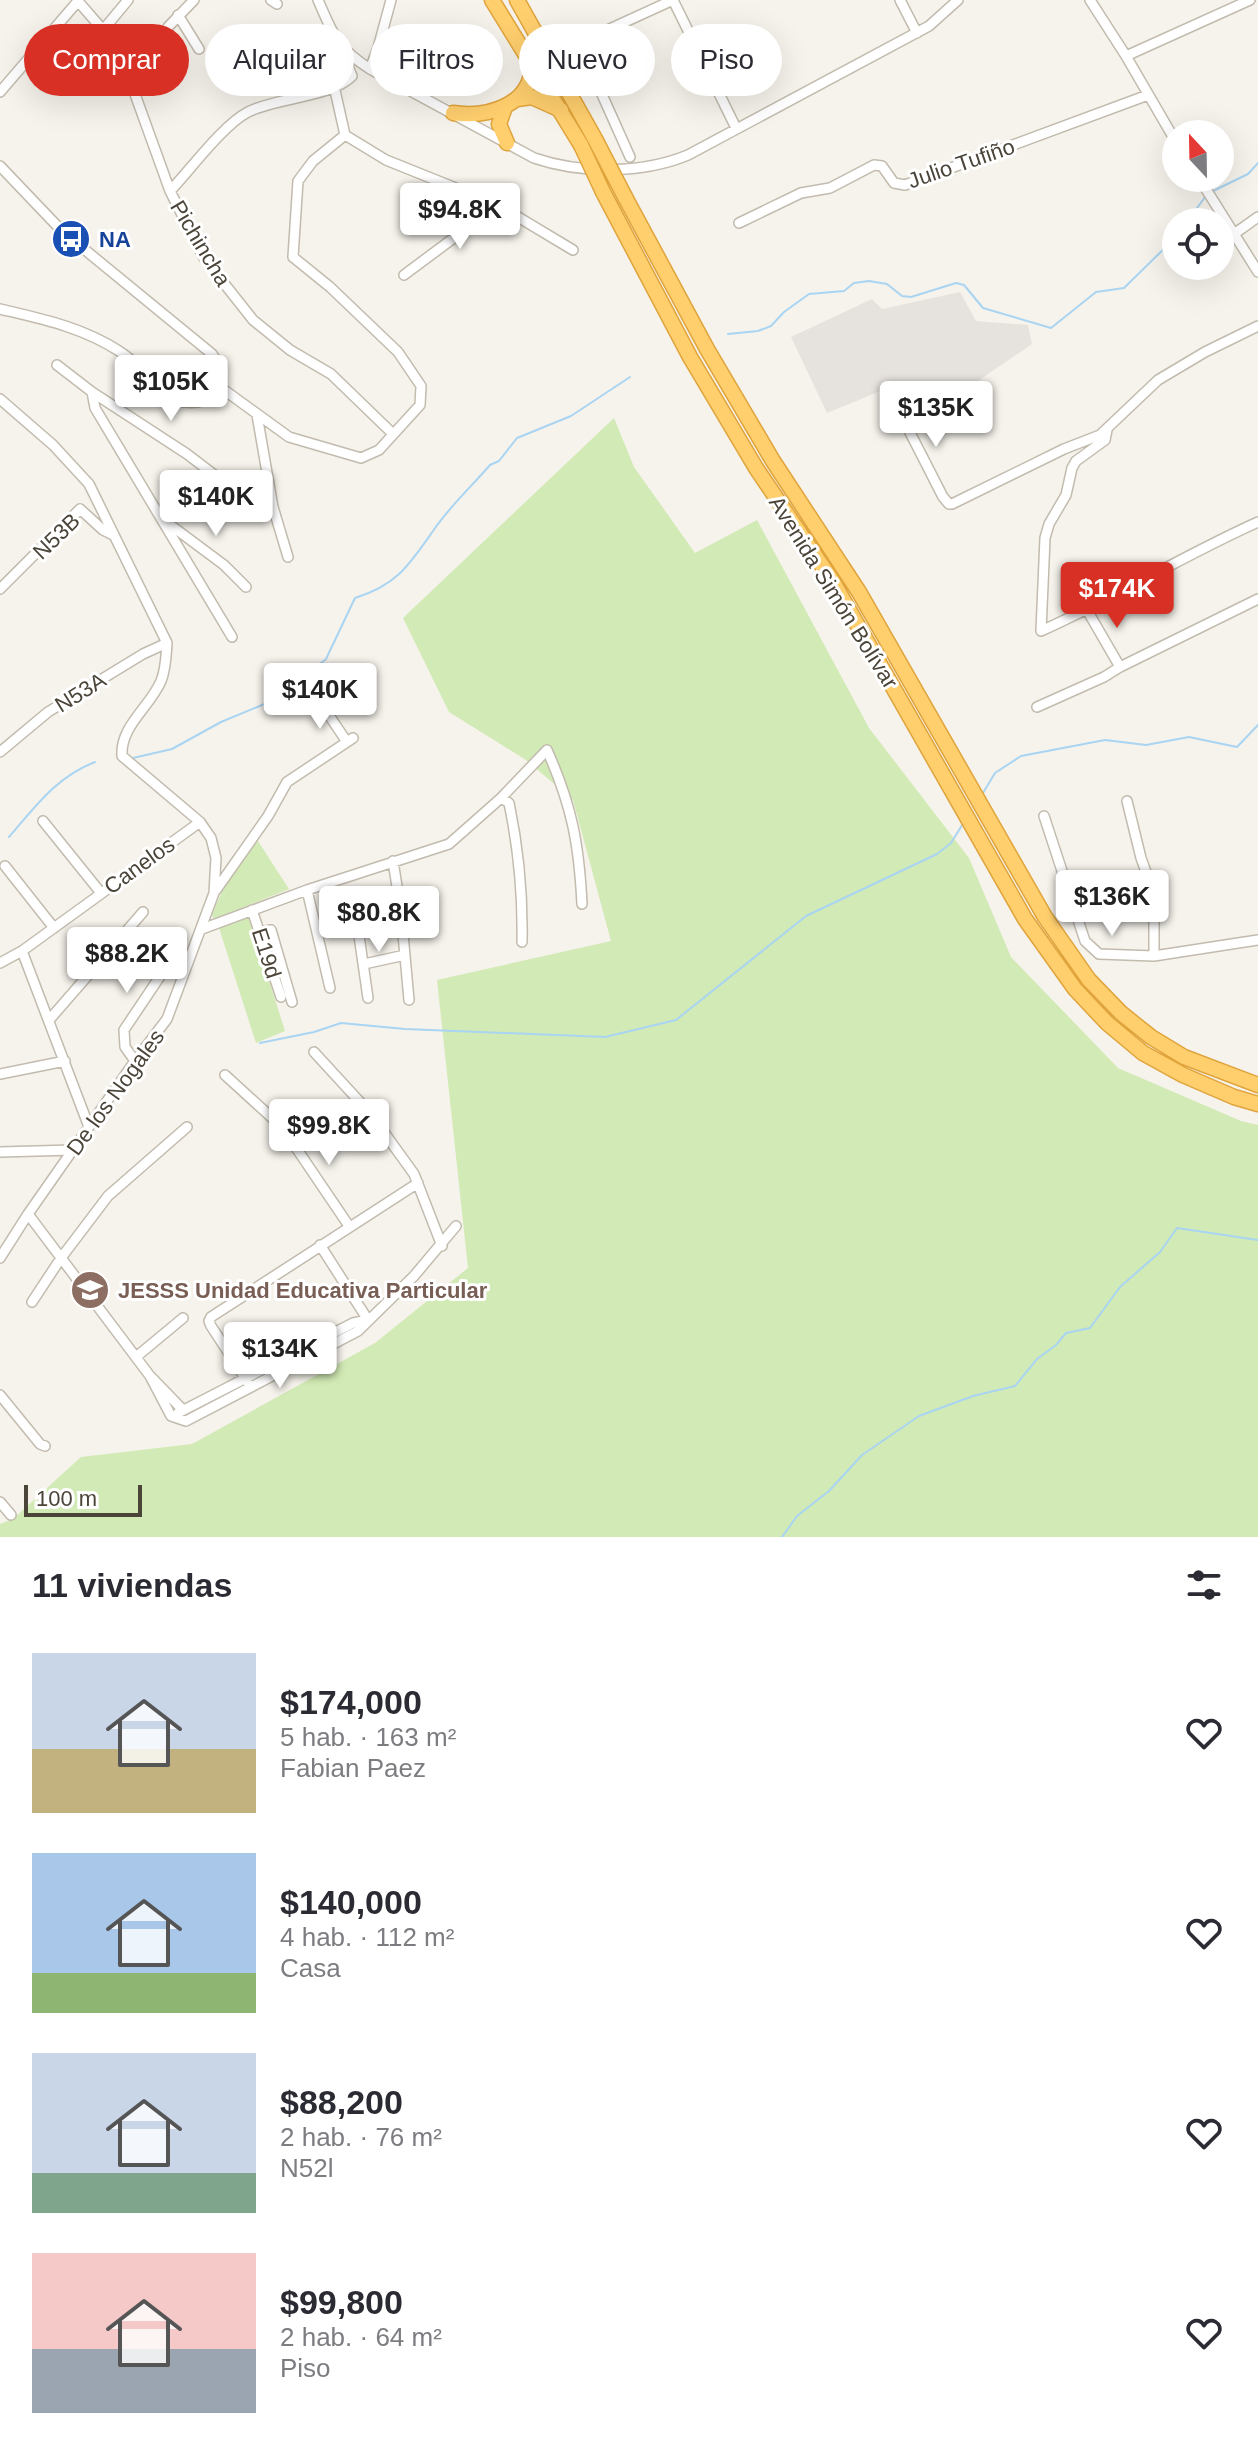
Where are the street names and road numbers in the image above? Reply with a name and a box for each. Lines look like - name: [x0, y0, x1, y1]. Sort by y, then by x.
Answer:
- street label: Julio Tufiño: [904, 134, 1018, 193]
- street label: Pichincha: [165, 196, 236, 291]
- street label: Avenida Simón Bolívar: [764, 491, 903, 693]
- street label: N53B: [28, 508, 85, 564]
- street label: N53A: [50, 667, 110, 718]
- street label: Canelos: [99, 832, 179, 899]
- street label: E19d: [247, 925, 286, 981]
- street label: De los Nogales: [61, 1025, 169, 1160]

